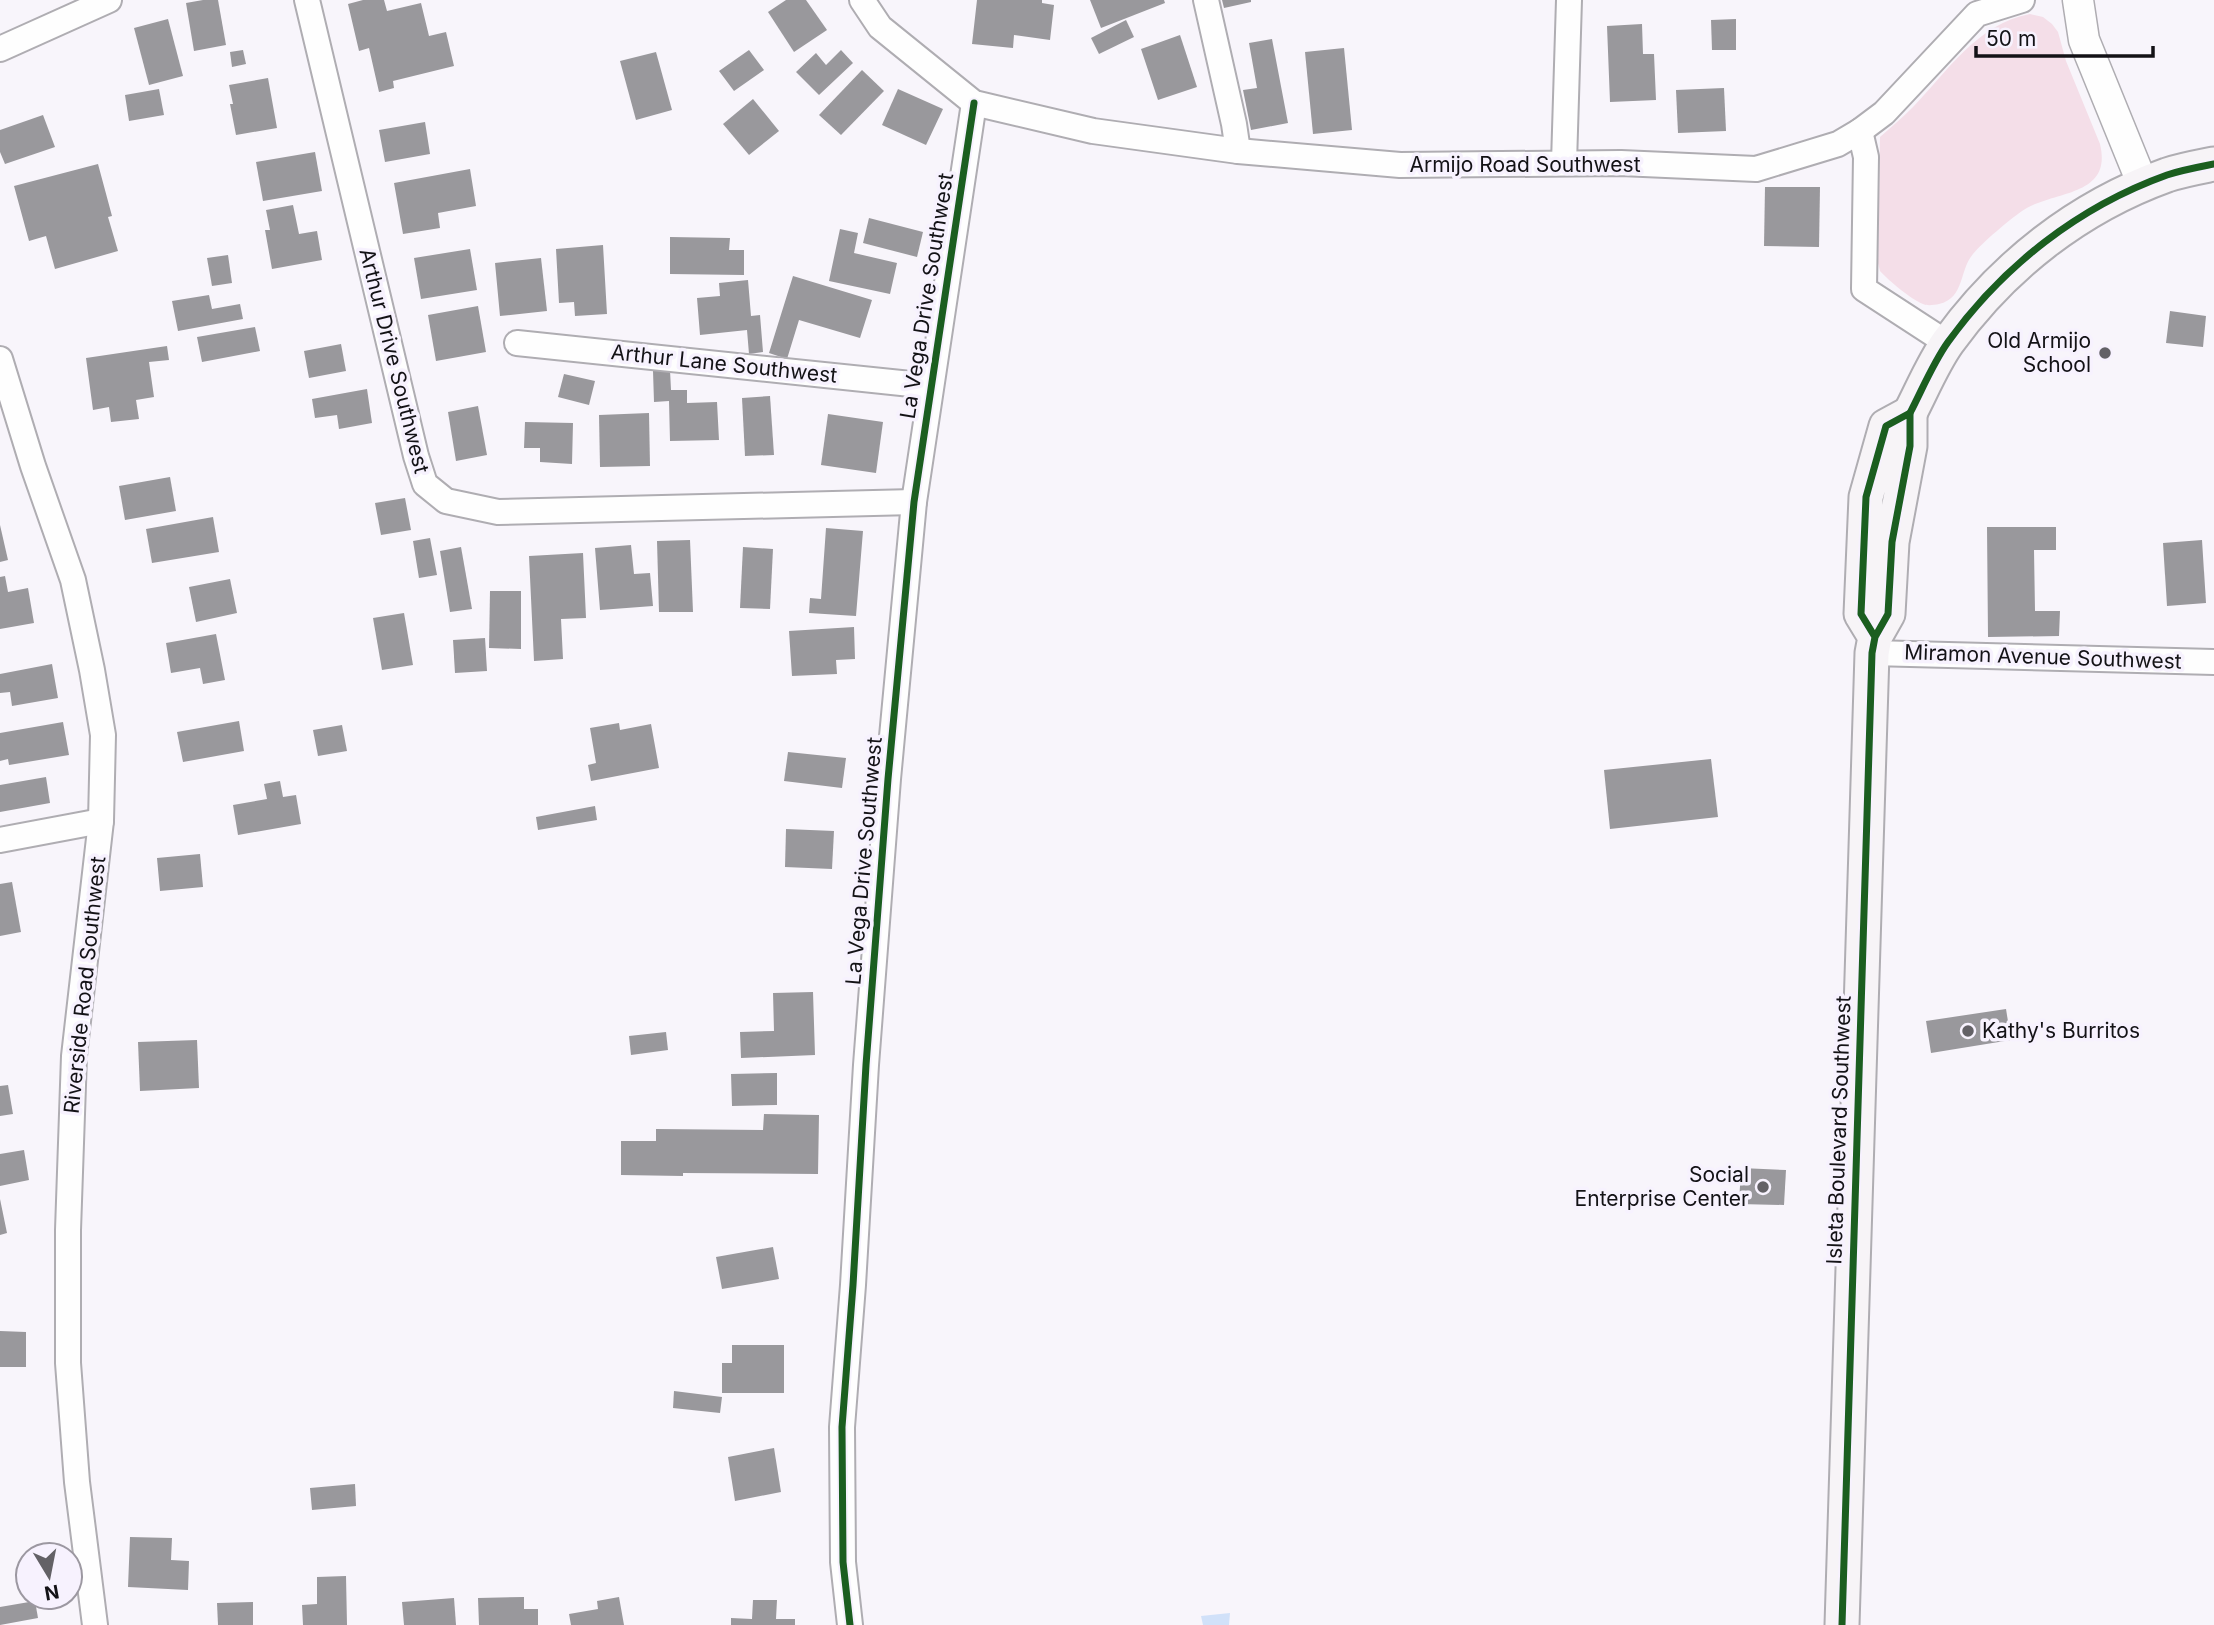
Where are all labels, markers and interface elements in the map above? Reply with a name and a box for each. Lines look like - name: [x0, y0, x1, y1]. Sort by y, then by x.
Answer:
- scale bar: [1976, 14, 2153, 58]
- text: 50 m: [1986, 26, 2036, 51]
- street label: Armijo Road Southwest: [1409, 152, 1641, 177]
- street label: La Vega Drive Southwest: [895, 171, 958, 421]
- street label: Arthur Drive Southwest: [354, 246, 435, 476]
- place label: Old Armijo School: [1987, 328, 2091, 377]
- street label: Arthur Lane Southwest: [610, 339, 838, 388]
- marker: Old Armijo School: [2097, 345, 2113, 361]
- street label: Miramon Avenue Southwest: [1904, 639, 2182, 674]
- street label: La Vega Drive Southwest: [840, 736, 887, 986]
- street label: Riverside Road Southwest: [59, 855, 110, 1115]
- street label: Isleta Boulevard Southwest: [1821, 995, 1856, 1265]
- place label: Kathy's Burritos: [1982, 1018, 2140, 1043]
- marker: Kathy's Burritos: [1960, 1023, 1976, 1039]
- place label: Social Enterprise Center: [1575, 1162, 1749, 1211]
- marker: Social Enterprise Center: [1755, 1179, 1771, 1195]
- north arrow: [14, 1541, 84, 1611]
- text: N: [43, 1580, 61, 1605]

